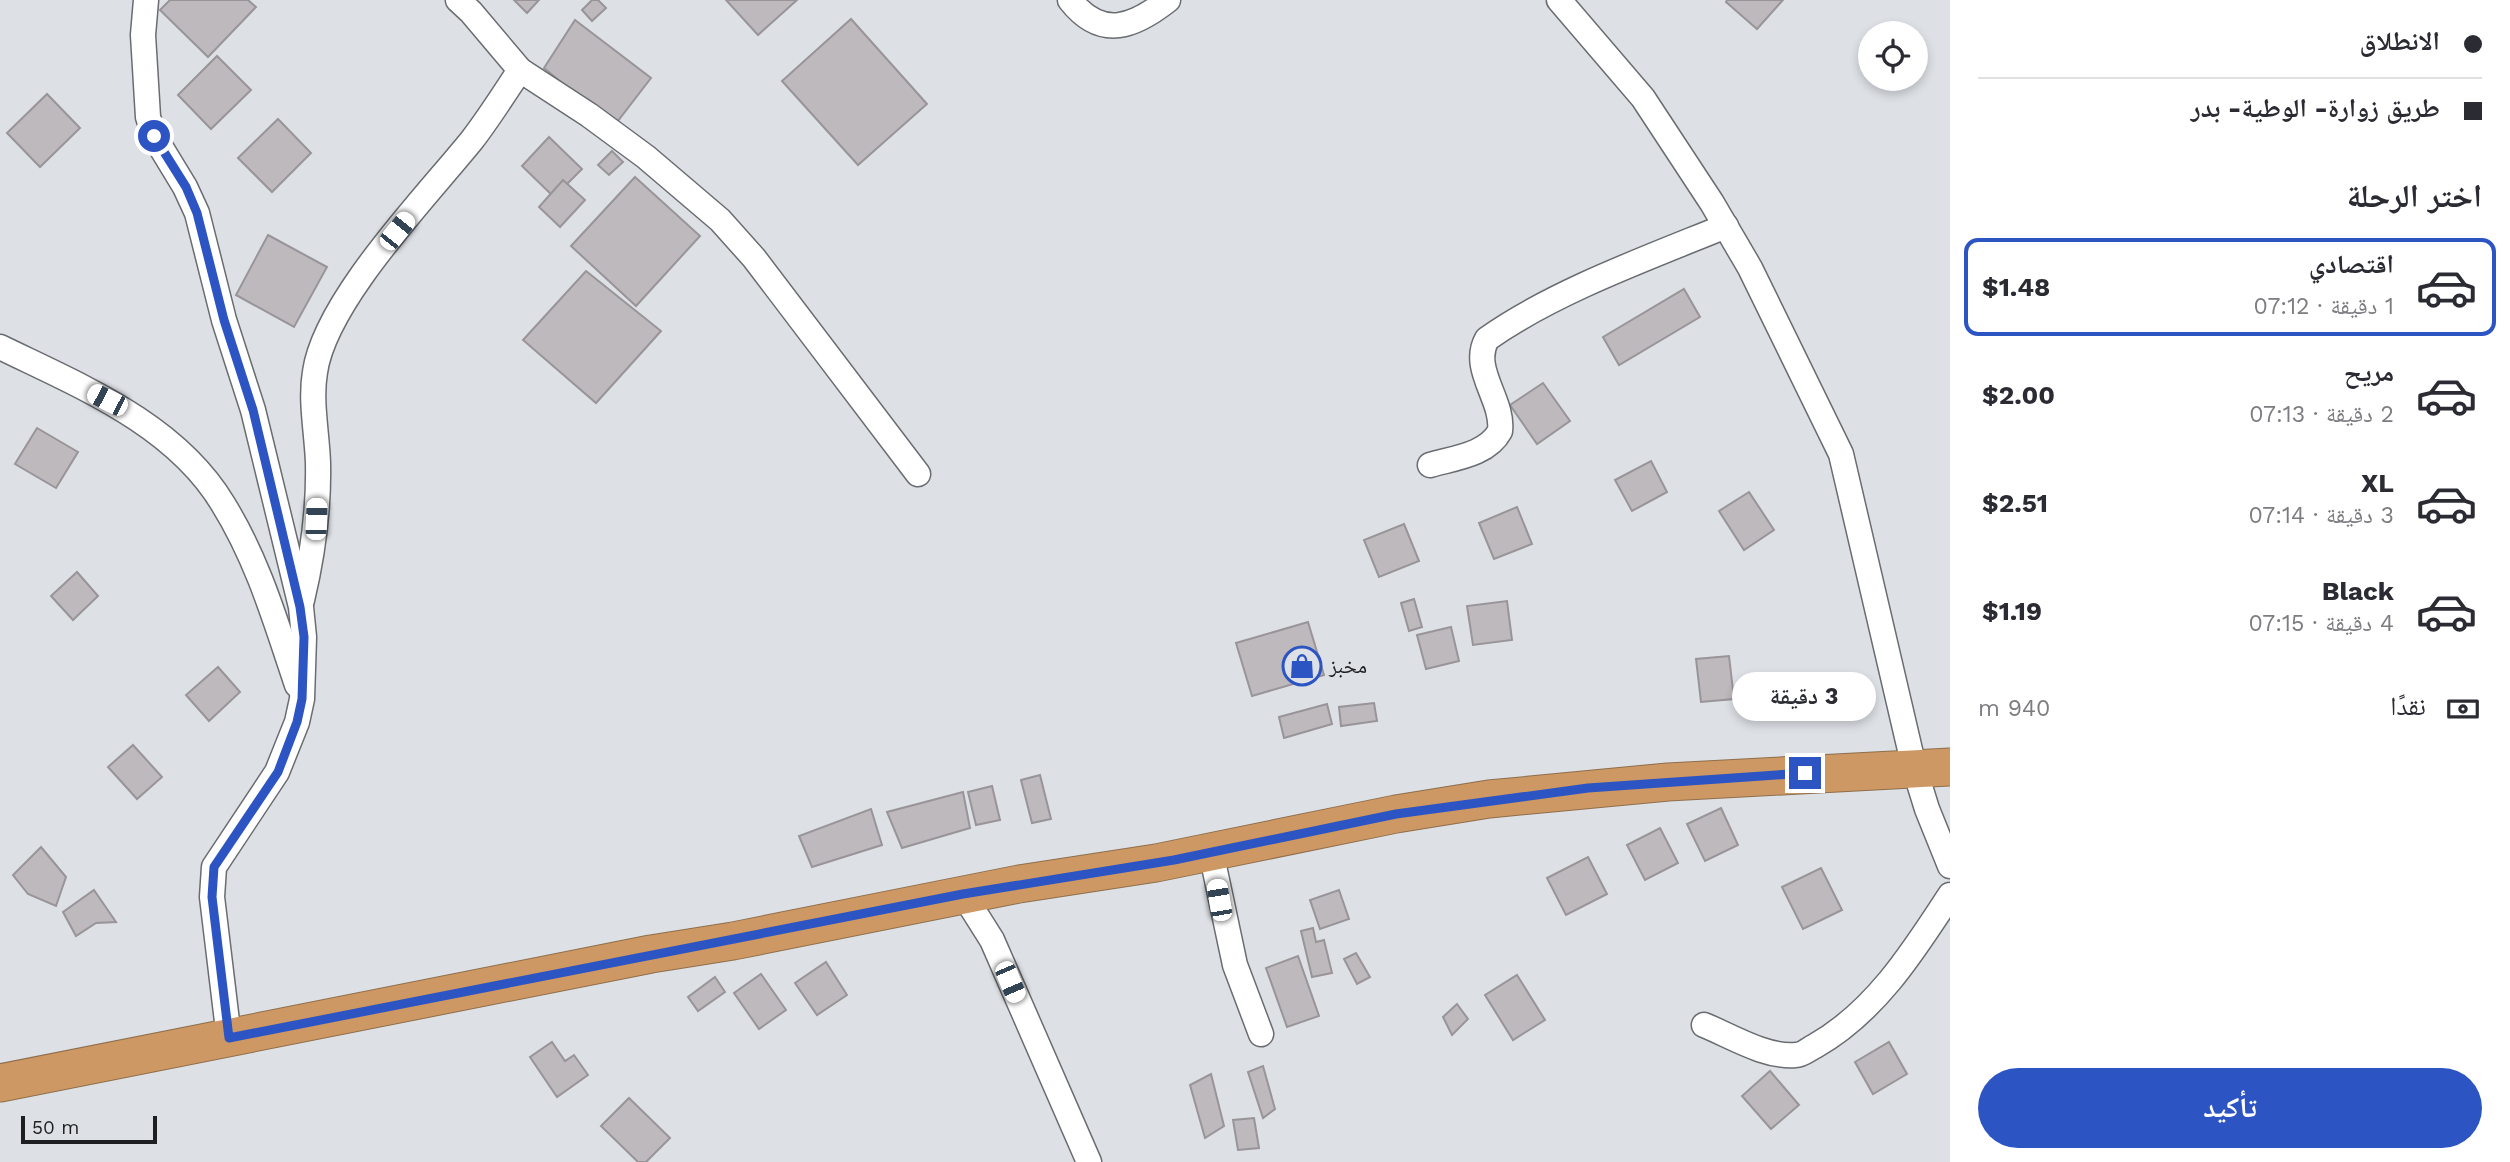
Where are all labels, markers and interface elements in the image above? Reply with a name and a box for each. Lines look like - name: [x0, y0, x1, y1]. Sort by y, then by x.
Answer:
- map controls: [1858, 21, 1928, 91]
- button: locate: [1858, 21, 1928, 91]
- text: الانطلاق: [2360, 26, 2440, 56]
- text: طريق زوارة- الوطية- بدر: [2191, 93, 2440, 123]
- route start: [138, 120, 170, 152]
- text: اختر الرحلة: [2347, 177, 2482, 215]
- car: [376, 208, 419, 254]
- text: اقتصادي: [2309, 249, 2394, 279]
- icon: car: [2415, 256, 2478, 319]
- text: $1.48: [1982, 272, 2050, 302]
- text: 1 دقيقة · 07:12: [2254, 293, 2394, 320]
- text: مريح: [2344, 357, 2394, 387]
- icon: car: [2415, 364, 2478, 427]
- text: $2.00: [1982, 380, 2055, 410]
- car: [84, 381, 131, 419]
- text: 2 دقيقة · 07:13: [2249, 401, 2394, 428]
- text: XL: [2361, 468, 2394, 498]
- icon: car: [2415, 472, 2478, 535]
- text: $2.51: [1982, 488, 2048, 518]
- car: [305, 498, 328, 540]
- text: 3 دقيقة · 07:14: [2248, 502, 2394, 529]
- text: Black: [2322, 576, 2394, 606]
- icon: car: [2415, 580, 2478, 643]
- text: $1.19: [1982, 596, 2042, 626]
- text: 4 دقيقة · 07:15: [2249, 610, 2394, 637]
- shop icon: مخبز: [1281, 645, 1323, 687]
- place label: مخبز: [1328, 653, 1367, 678]
- callout: 3 دقيقة: [1733, 672, 1877, 720]
- text: 3 دقيقة: [1770, 683, 1838, 710]
- icon: cash: [2444, 690, 2482, 728]
- text: نقدًا: [2390, 691, 2426, 721]
- text: 940 m: [1978, 695, 2050, 722]
- route end: [1789, 757, 1821, 789]
- car: [1206, 877, 1233, 923]
- car: [993, 959, 1028, 1005]
- button: تأكيد: [1978, 1068, 2482, 1148]
- scale bar: [21, 1113, 158, 1145]
- text: 50 m: [32, 1116, 79, 1139]

